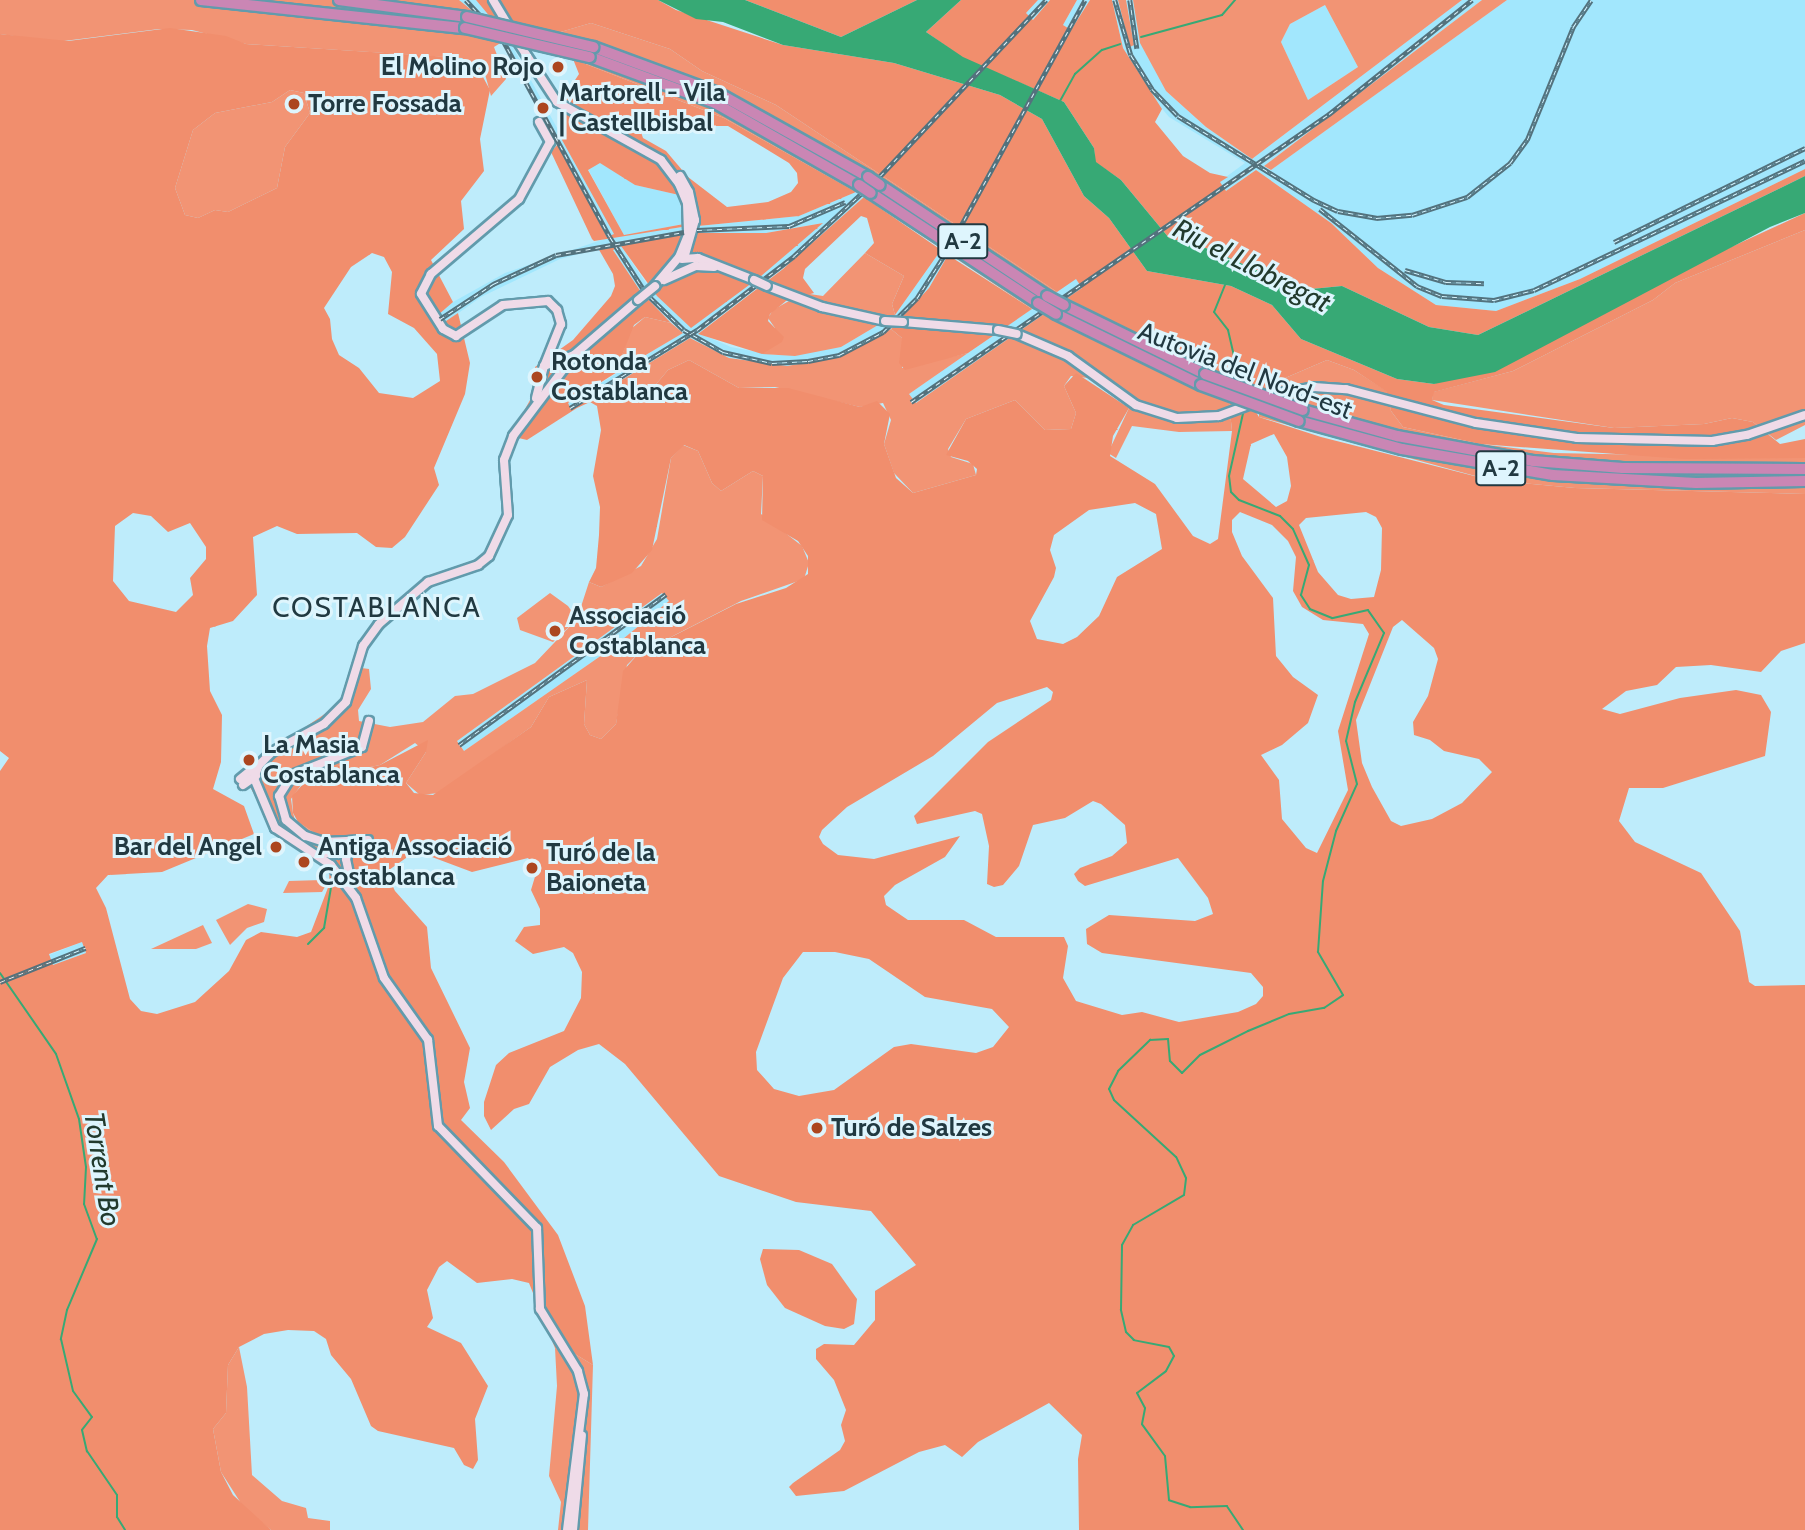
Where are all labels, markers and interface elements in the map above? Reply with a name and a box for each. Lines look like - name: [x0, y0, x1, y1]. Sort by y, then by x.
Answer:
- place label: El Molino Rojo: [381, 51, 544, 83]
- marker: El Molino Rojo: [550, 59, 566, 75]
- place label: Martorell - Vila | Castellbisbal: [559, 77, 726, 138]
- place label: Torre Fossada: [308, 88, 462, 120]
- marker: Torre Fossada: [286, 96, 302, 112]
- marker: Martorell - Vila | Castellbisbal: [533, 98, 553, 118]
- water label: Riu el Llobregat: [1168, 211, 1336, 319]
- road number: A-2: [937, 221, 989, 262]
- street label: Autovia del Nord-est: [1134, 316, 1356, 426]
- place label: Rotonda Costablanca: [551, 346, 688, 408]
- marker: Rotonda Costablanca: [529, 369, 545, 385]
- road number: A-2: [1475, 448, 1527, 489]
- district label: COSTABLANCA: [274, 590, 480, 624]
- place label: Associació Costablanca: [569, 600, 706, 662]
- marker: Associació Costablanca: [547, 623, 563, 639]
- place label: La Masia Costablanca: [263, 729, 400, 790]
- marker: La Masia Costablanca: [241, 752, 257, 768]
- place label: Bar del Angel: [114, 831, 262, 863]
- place label: Antiga Associació Costablanca: [318, 831, 512, 892]
- place label: Turó de la Baioneta: [546, 837, 656, 898]
- marker: Bar del Angel: [268, 839, 284, 855]
- marker: Antiga Associació Costablanca: [296, 854, 312, 870]
- marker: Turó de la Baioneta: [524, 860, 540, 876]
- water label: Torrent Bo: [77, 1109, 129, 1229]
- place label: Turó de Salzes: [831, 1112, 992, 1144]
- marker: Turó de Salzes: [809, 1120, 825, 1136]

